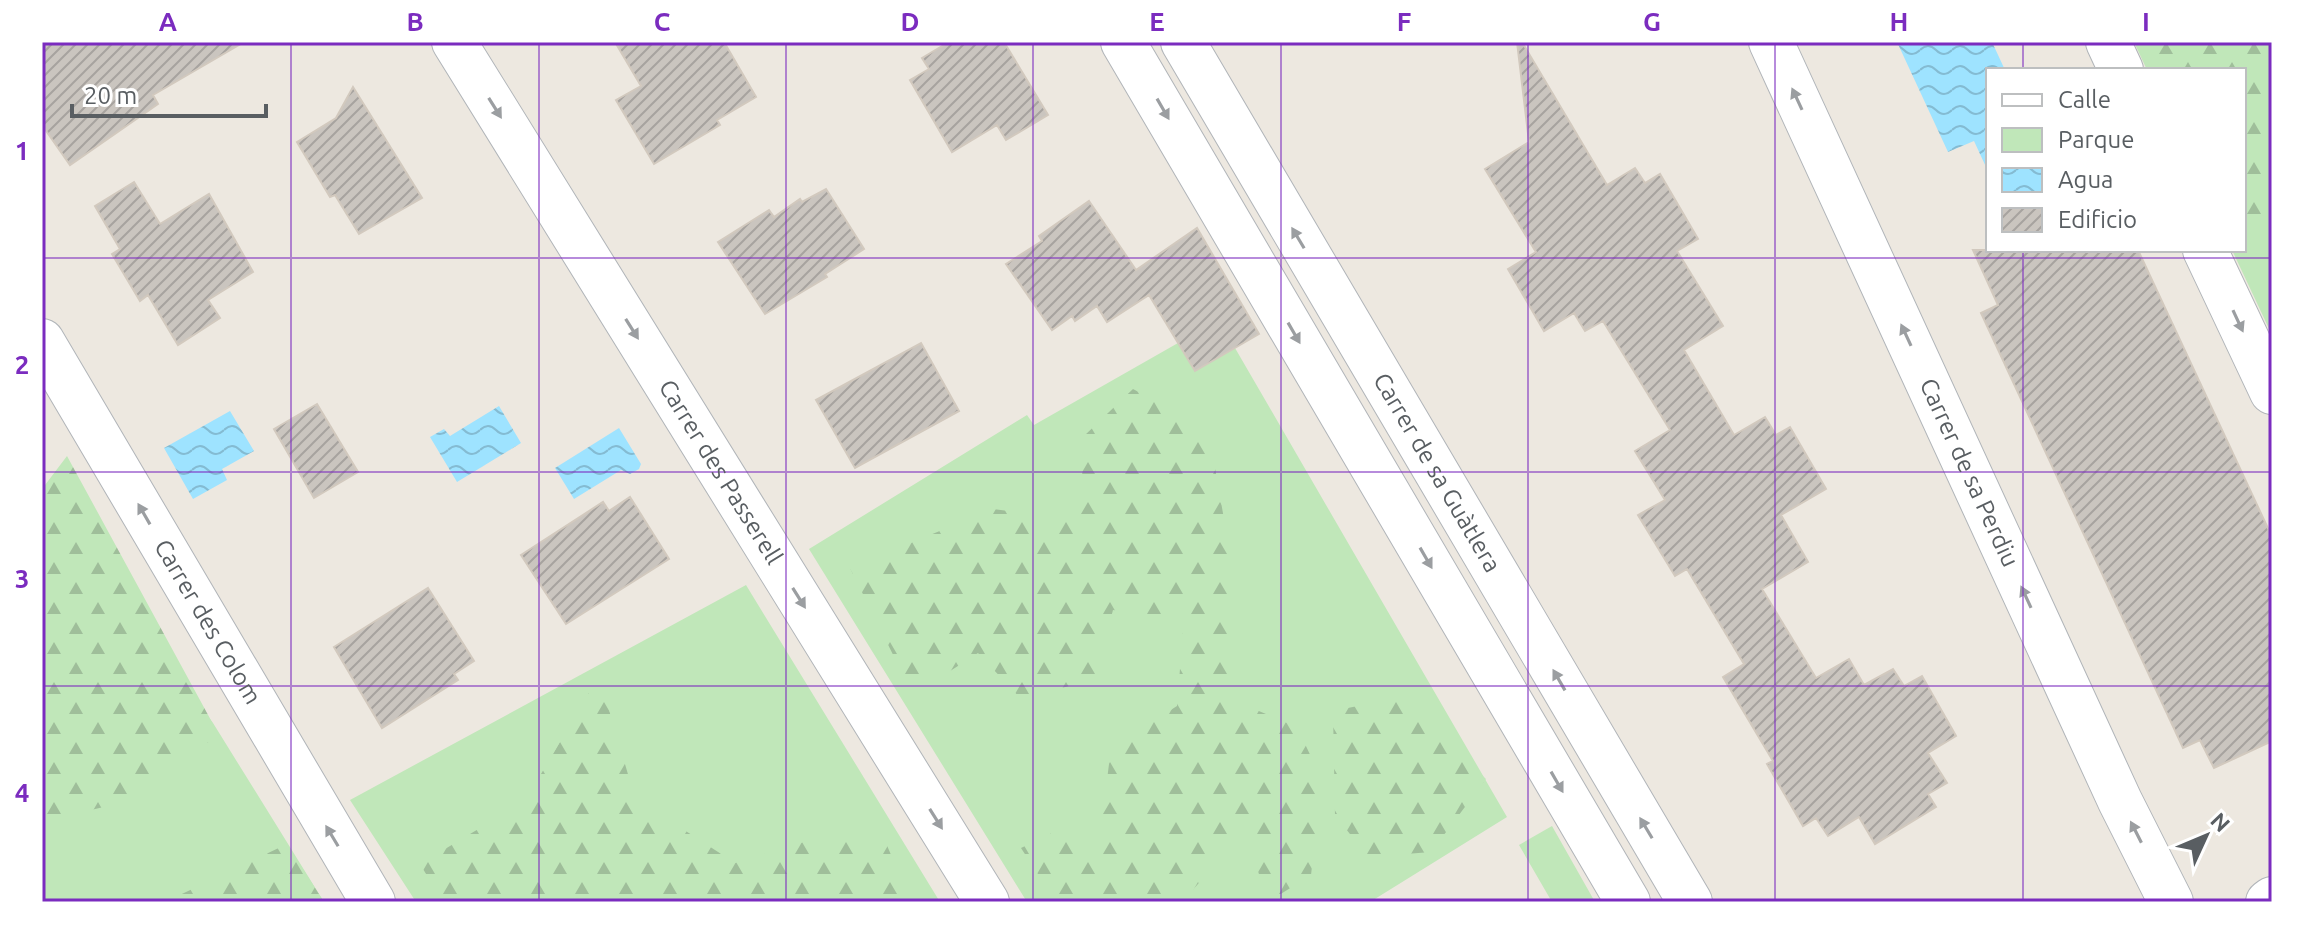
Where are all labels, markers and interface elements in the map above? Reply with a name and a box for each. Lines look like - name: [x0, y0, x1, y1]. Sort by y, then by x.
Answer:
- text: A: [159, 7, 178, 36]
- text: B: [406, 7, 424, 36]
- text: C: [654, 7, 671, 36]
- text: D: [901, 7, 919, 36]
- text: E: [1149, 7, 1165, 36]
- text: F: [1397, 7, 1411, 36]
- text: G: [1643, 7, 1661, 36]
- text: H: [1890, 7, 1908, 36]
- text: I: [2142, 7, 2150, 36]
- scale bar: [72, 68, 266, 118]
- legend: [1986, 68, 2246, 252]
- text: 20 m: [84, 82, 137, 109]
- text: Calle: [2058, 86, 2111, 113]
- one-way arrow: [1791, 87, 1804, 110]
- one-way arrow: [487, 97, 501, 119]
- one-way arrow: [1155, 98, 1169, 120]
- text: Parque: [2058, 126, 2135, 153]
- text: 1: [15, 136, 29, 165]
- text: Agua: [2058, 166, 2113, 193]
- text: Edificio: [2058, 206, 2137, 233]
- one-way arrow: [1291, 227, 1305, 249]
- one-way arrow: [2232, 309, 2245, 332]
- one-way arrow: [625, 318, 639, 340]
- one-way arrow: [1287, 322, 1301, 345]
- one-way arrow: [1899, 323, 1913, 347]
- text: 2: [15, 350, 29, 379]
- street label: Carrer de sa Guàtlera: [1368, 368, 1507, 577]
- street label: Carrer de sa Perdiu: [1915, 374, 2024, 571]
- street label: Carrer des Passerell: [654, 375, 788, 569]
- one-way arrow: [137, 503, 151, 526]
- street label: Carrer des Colom: [149, 534, 267, 709]
- one-way arrow: [1419, 546, 1433, 569]
- text: 3: [15, 564, 29, 593]
- one-way arrow: [2019, 585, 2033, 609]
- one-way arrow: [791, 587, 805, 609]
- one-way arrow: [1552, 669, 1566, 691]
- one-way arrow: [1550, 771, 1564, 793]
- text: 4: [15, 778, 29, 807]
- north arrow: [2166, 796, 2246, 876]
- text: N: [2206, 807, 2235, 836]
- one-way arrow: [928, 808, 942, 830]
- one-way arrow: [1639, 817, 1653, 839]
- one-way arrow: [2129, 821, 2142, 844]
- one-way arrow: [325, 824, 339, 847]

